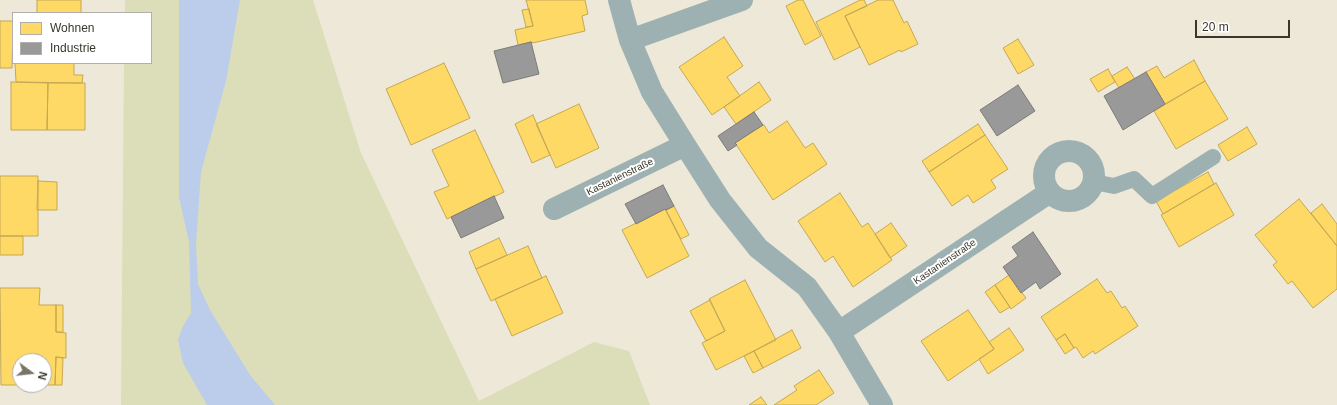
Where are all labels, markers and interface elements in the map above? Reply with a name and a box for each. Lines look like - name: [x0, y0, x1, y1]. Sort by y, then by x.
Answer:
- legend: [12, 12, 152, 64]
- scale bar: [1197, 12, 1292, 38]
- text: 20 m: [1202, 20, 1229, 34]
- text: Wohnen: [50, 21, 94, 35]
- text: Industrie: [50, 41, 96, 55]
- street label: Kastanienstraße: [585, 156, 655, 198]
- street label: Kastanienstraße: [911, 237, 979, 287]
- north arrow: [12, 353, 52, 393]
- text: N: [36, 370, 49, 381]

